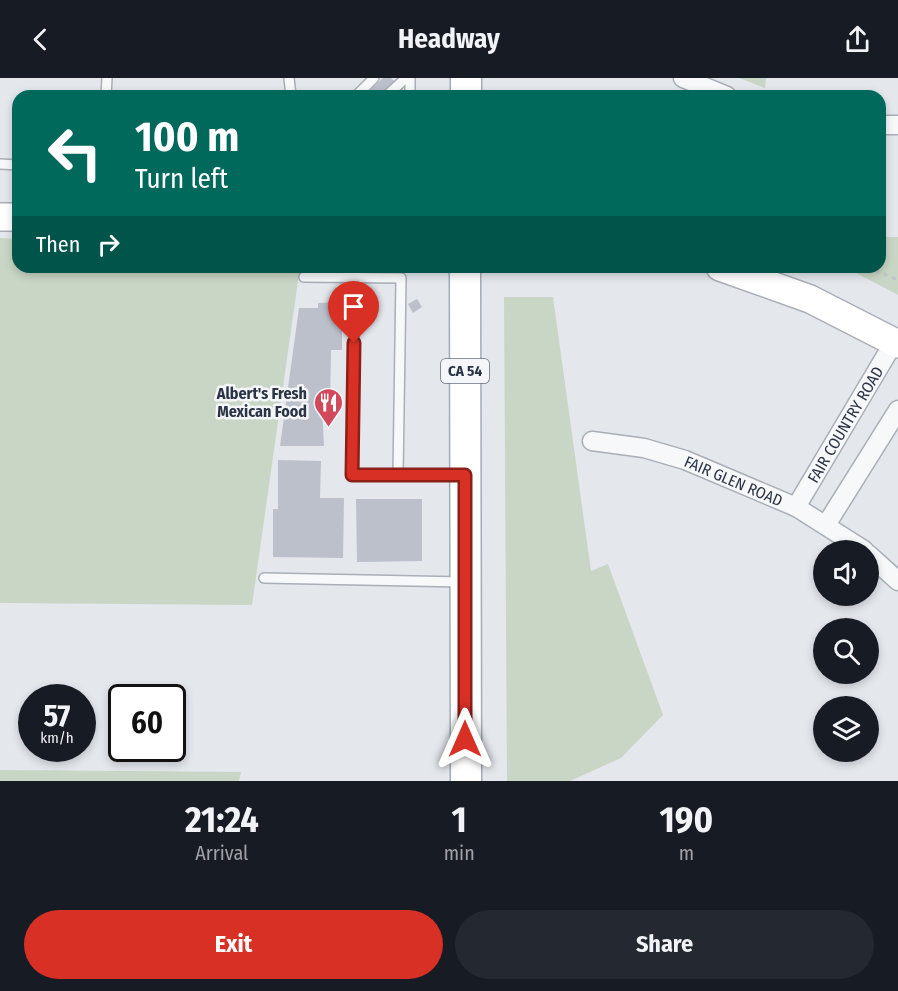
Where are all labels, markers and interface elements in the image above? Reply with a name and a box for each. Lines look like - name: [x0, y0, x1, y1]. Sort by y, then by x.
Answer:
- icon: back: [24, 23, 57, 56]
- text: Headway: [398, 23, 500, 55]
- icon: share: [841, 23, 874, 56]
- text: 100 m: [135, 112, 239, 162]
- icon: left: [36, 114, 114, 192]
- text: Turn left: [135, 163, 228, 195]
- icon: right: [92, 228, 125, 261]
- text: Then: [36, 231, 80, 258]
- pin: [328, 281, 379, 343]
- icon: arrive: [337, 290, 370, 323]
- road number: CA 54: [441, 359, 489, 383]
- street label: FAIR COUNTRY ROAD: [803, 363, 887, 486]
- place label: Albert's Fresh Mexican Food: [216, 384, 307, 421]
- restaurant icon: Albert's Fresh Mexican Food: [312, 386, 344, 428]
- street label: FAIR GLEN ROAD: [682, 451, 786, 510]
- map controls: [813, 540, 879, 762]
- button: sound: [813, 540, 879, 606]
- button: search: [813, 618, 879, 684]
- speed limit sign: 60: [108, 684, 186, 762]
- button: layers: [813, 696, 879, 762]
- text: 57: [44, 698, 70, 734]
- position arrow: [433, 707, 497, 771]
- text: km/h: [40, 729, 74, 747]
- text: 21:24: [185, 798, 259, 842]
- text: 1: [452, 798, 467, 842]
- text: 190: [660, 798, 713, 842]
- text: Arrival: [195, 841, 248, 865]
- text: min: [444, 841, 475, 865]
- text: m: [679, 841, 694, 865]
- button: Exit: [24, 910, 443, 979]
- button: Share: [455, 910, 874, 979]

